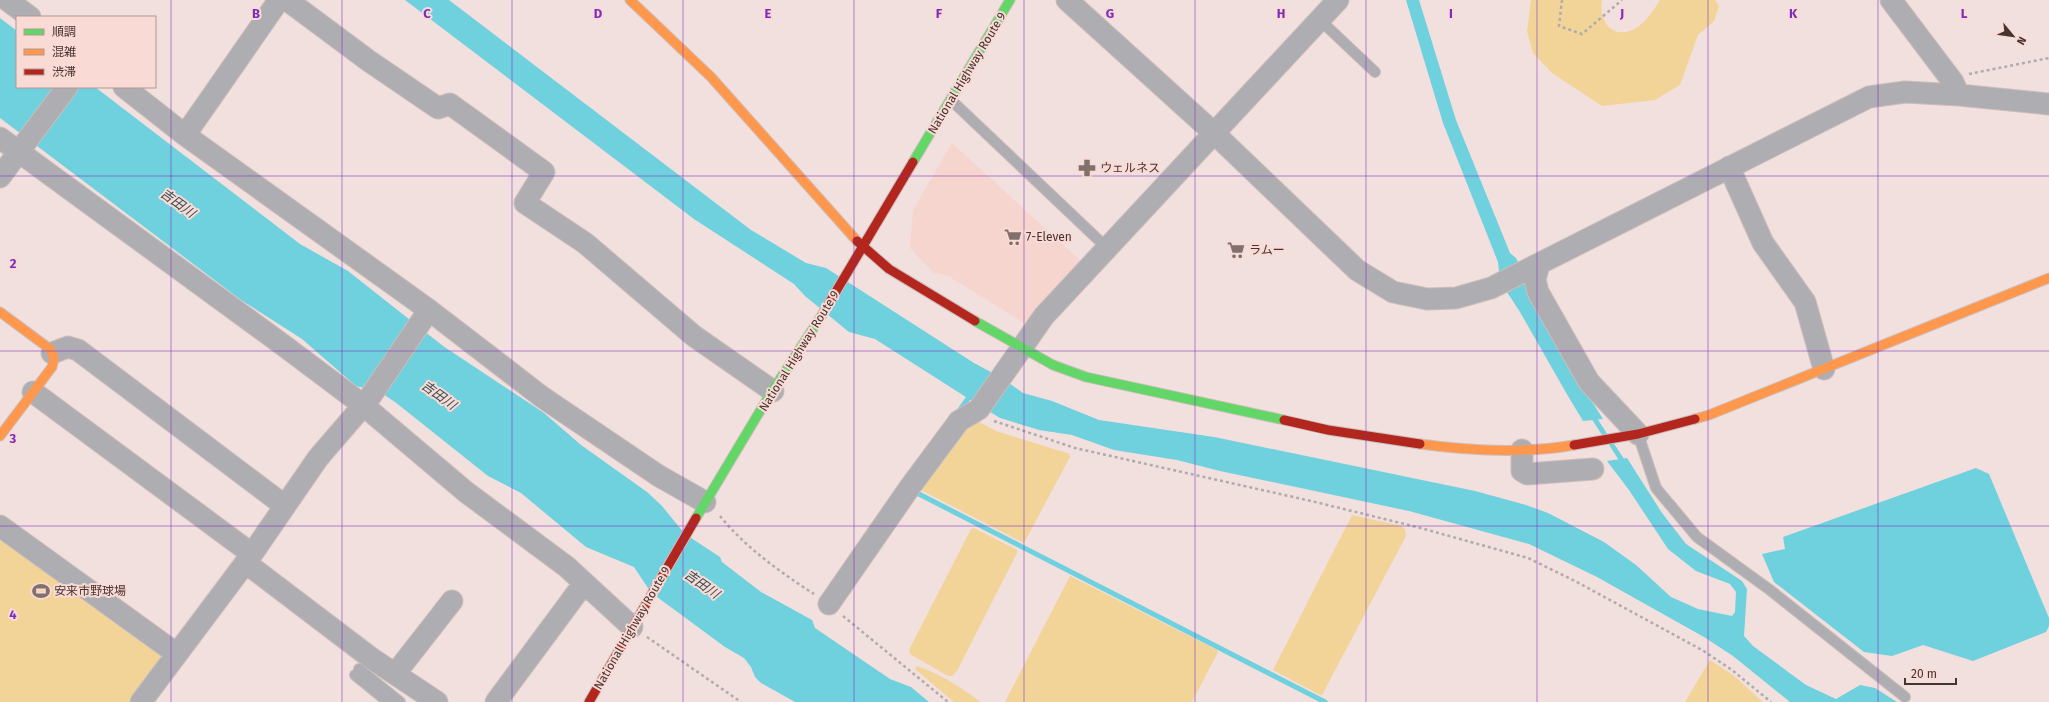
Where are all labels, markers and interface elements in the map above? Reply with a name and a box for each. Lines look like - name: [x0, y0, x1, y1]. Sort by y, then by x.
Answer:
- text: B: [252, 6, 260, 21]
- text: C: [423, 6, 431, 21]
- text: D: [594, 6, 603, 21]
- text: E: [765, 6, 772, 21]
- text: F: [936, 6, 943, 21]
- text: G: [1106, 6, 1114, 21]
- text: H: [1277, 6, 1285, 21]
- text: I: [1449, 6, 1453, 21]
- text: J: [1619, 6, 1624, 21]
- text: K: [1789, 6, 1798, 21]
- text: L: [1961, 6, 1968, 21]
- street label: National Highway Route 9: [925, 10, 1009, 136]
- legend: [16, 16, 156, 88]
- north arrow: [1993, 16, 2033, 56]
- text: 順調: [52, 25, 76, 39]
- text: N: [2014, 34, 2029, 47]
- text: 混雑: [52, 45, 76, 59]
- text: 渋滞: [52, 65, 76, 79]
- pharmacy icon: ウェルネス: [1077, 158, 1097, 178]
- place label: ウェルネス: [1100, 161, 1160, 175]
- water label: 吉田川: [158, 185, 200, 222]
- supermarket icon: 7-Eleven: [1003, 227, 1023, 247]
- place label: 7-Eleven: [1026, 230, 1072, 244]
- supermarket icon: ラムー: [1226, 240, 1246, 260]
- place label: ラムー: [1249, 243, 1285, 257]
- text: 2: [10, 256, 17, 271]
- street label: National Highway Route 9: [756, 288, 842, 414]
- water label: 吉田川: [419, 377, 461, 414]
- text: 3: [9, 431, 17, 446]
- street label: National Highway Route 9: [591, 564, 673, 692]
- water label: 吉田川: [682, 567, 724, 602]
- sports icon: 安来市野球場: [31, 581, 51, 601]
- place label: 安来市野球場: [54, 584, 126, 598]
- text: 4: [9, 607, 17, 622]
- scale bar: [1905, 660, 1956, 686]
- text: 20 m: [1911, 667, 1937, 681]

